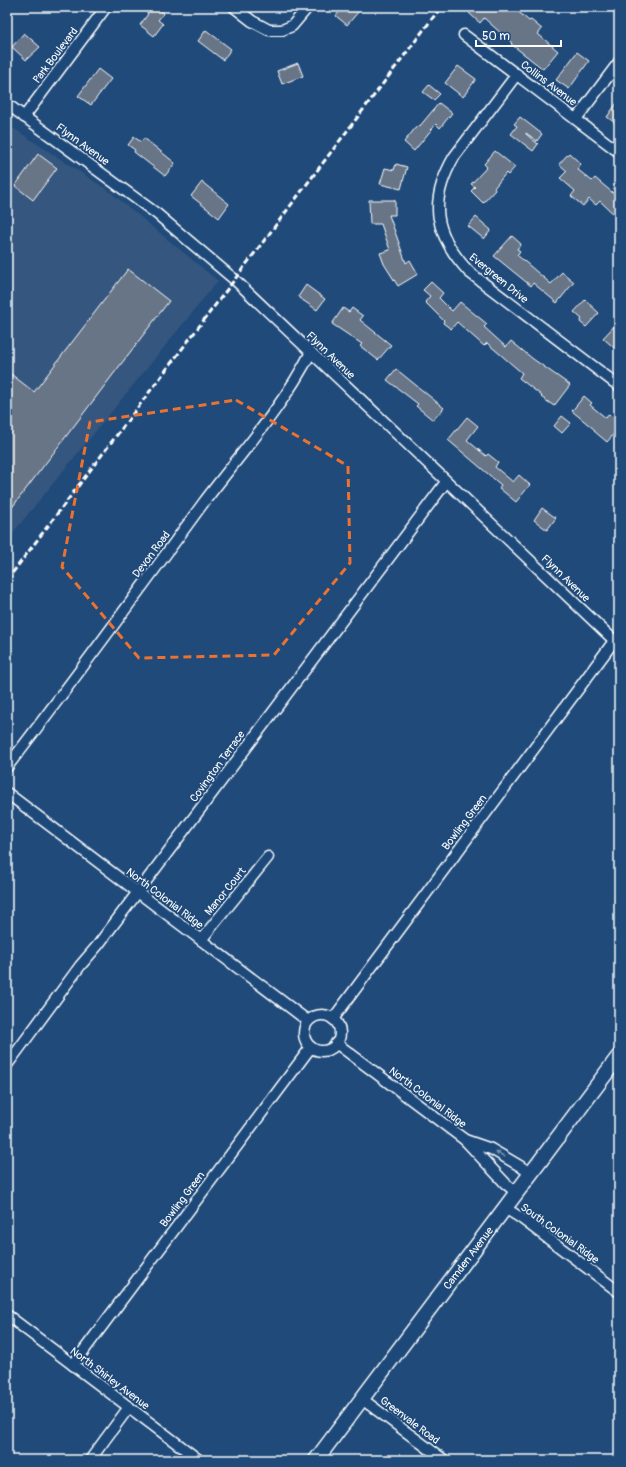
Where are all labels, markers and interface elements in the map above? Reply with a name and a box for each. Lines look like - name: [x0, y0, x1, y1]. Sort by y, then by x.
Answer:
- scale bar: [476, 22, 561, 48]
- street label: Park Boulevard: [30, 25, 81, 86]
- text: 50 m: [482, 29, 510, 44]
- street label: Collins Avenue: [518, 58, 580, 109]
- street label: Flynn Avenue: [54, 121, 112, 168]
- street label: Evergreen Drive: [467, 251, 531, 306]
- street label: Flynn Avenue: [304, 329, 358, 382]
- street label: Devon Road: [130, 529, 173, 580]
- street label: Flynn Avenue: [539, 552, 593, 605]
- street label: Covington Terrace: [187, 728, 248, 804]
- street label: Bowling Green: [439, 792, 489, 853]
- street label: Manor Court: [202, 864, 249, 918]
- street label: North Colonial Ridge: [124, 865, 206, 932]
- street label: North Colonial Ridge: [387, 1064, 469, 1131]
- one-way arrow: [494, 1150, 506, 1157]
- street label: Bowling Green: [157, 1169, 207, 1230]
- street label: South Colonial Ridge: [518, 1201, 602, 1267]
- street label: Camden Avenue: [441, 1224, 496, 1292]
- street label: North Shirley Avenue: [68, 1344, 152, 1413]
- street label: Greenvale Road: [377, 1394, 442, 1447]

